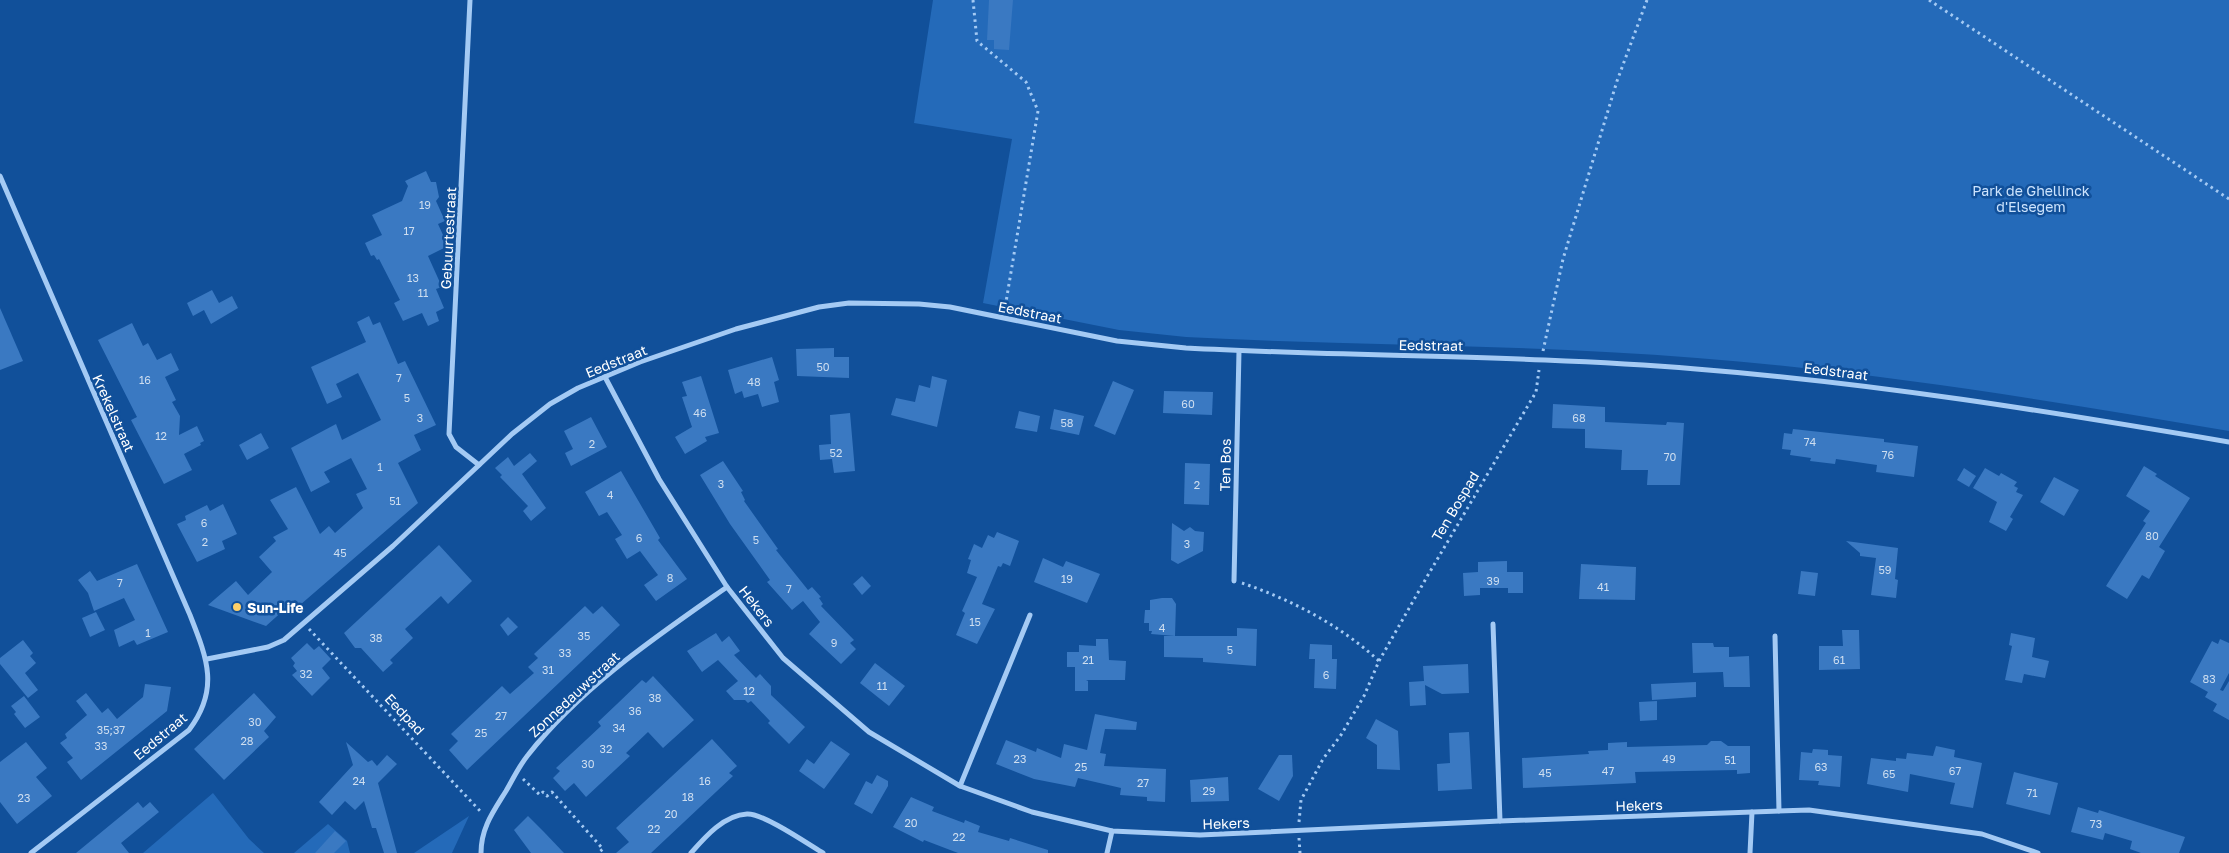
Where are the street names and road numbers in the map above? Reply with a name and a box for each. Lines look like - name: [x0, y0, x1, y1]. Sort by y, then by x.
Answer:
- street label: Gebuurtestraat: [437, 186, 459, 290]
- street label: Eedstraat: [997, 297, 1063, 327]
- street label: Eedstraat: [1398, 336, 1464, 354]
- street label: Eedstraat: [583, 341, 649, 381]
- street label: Eedstraat: [1803, 359, 1869, 383]
- street label: Krekelstraat: [89, 372, 139, 454]
- street label: Ten Bos: [1216, 438, 1234, 492]
- street label: Ten Bospad: [1428, 468, 1482, 544]
- street label: Hekers: [736, 582, 778, 630]
- street label: Zonnedauwstraat: [525, 648, 623, 740]
- street label: Eedpad: [382, 690, 428, 738]
- street label: Eedstraat: [130, 709, 190, 763]
- street label: Hekers: [1615, 796, 1663, 814]
- street label: Hekers: [1202, 814, 1250, 832]

